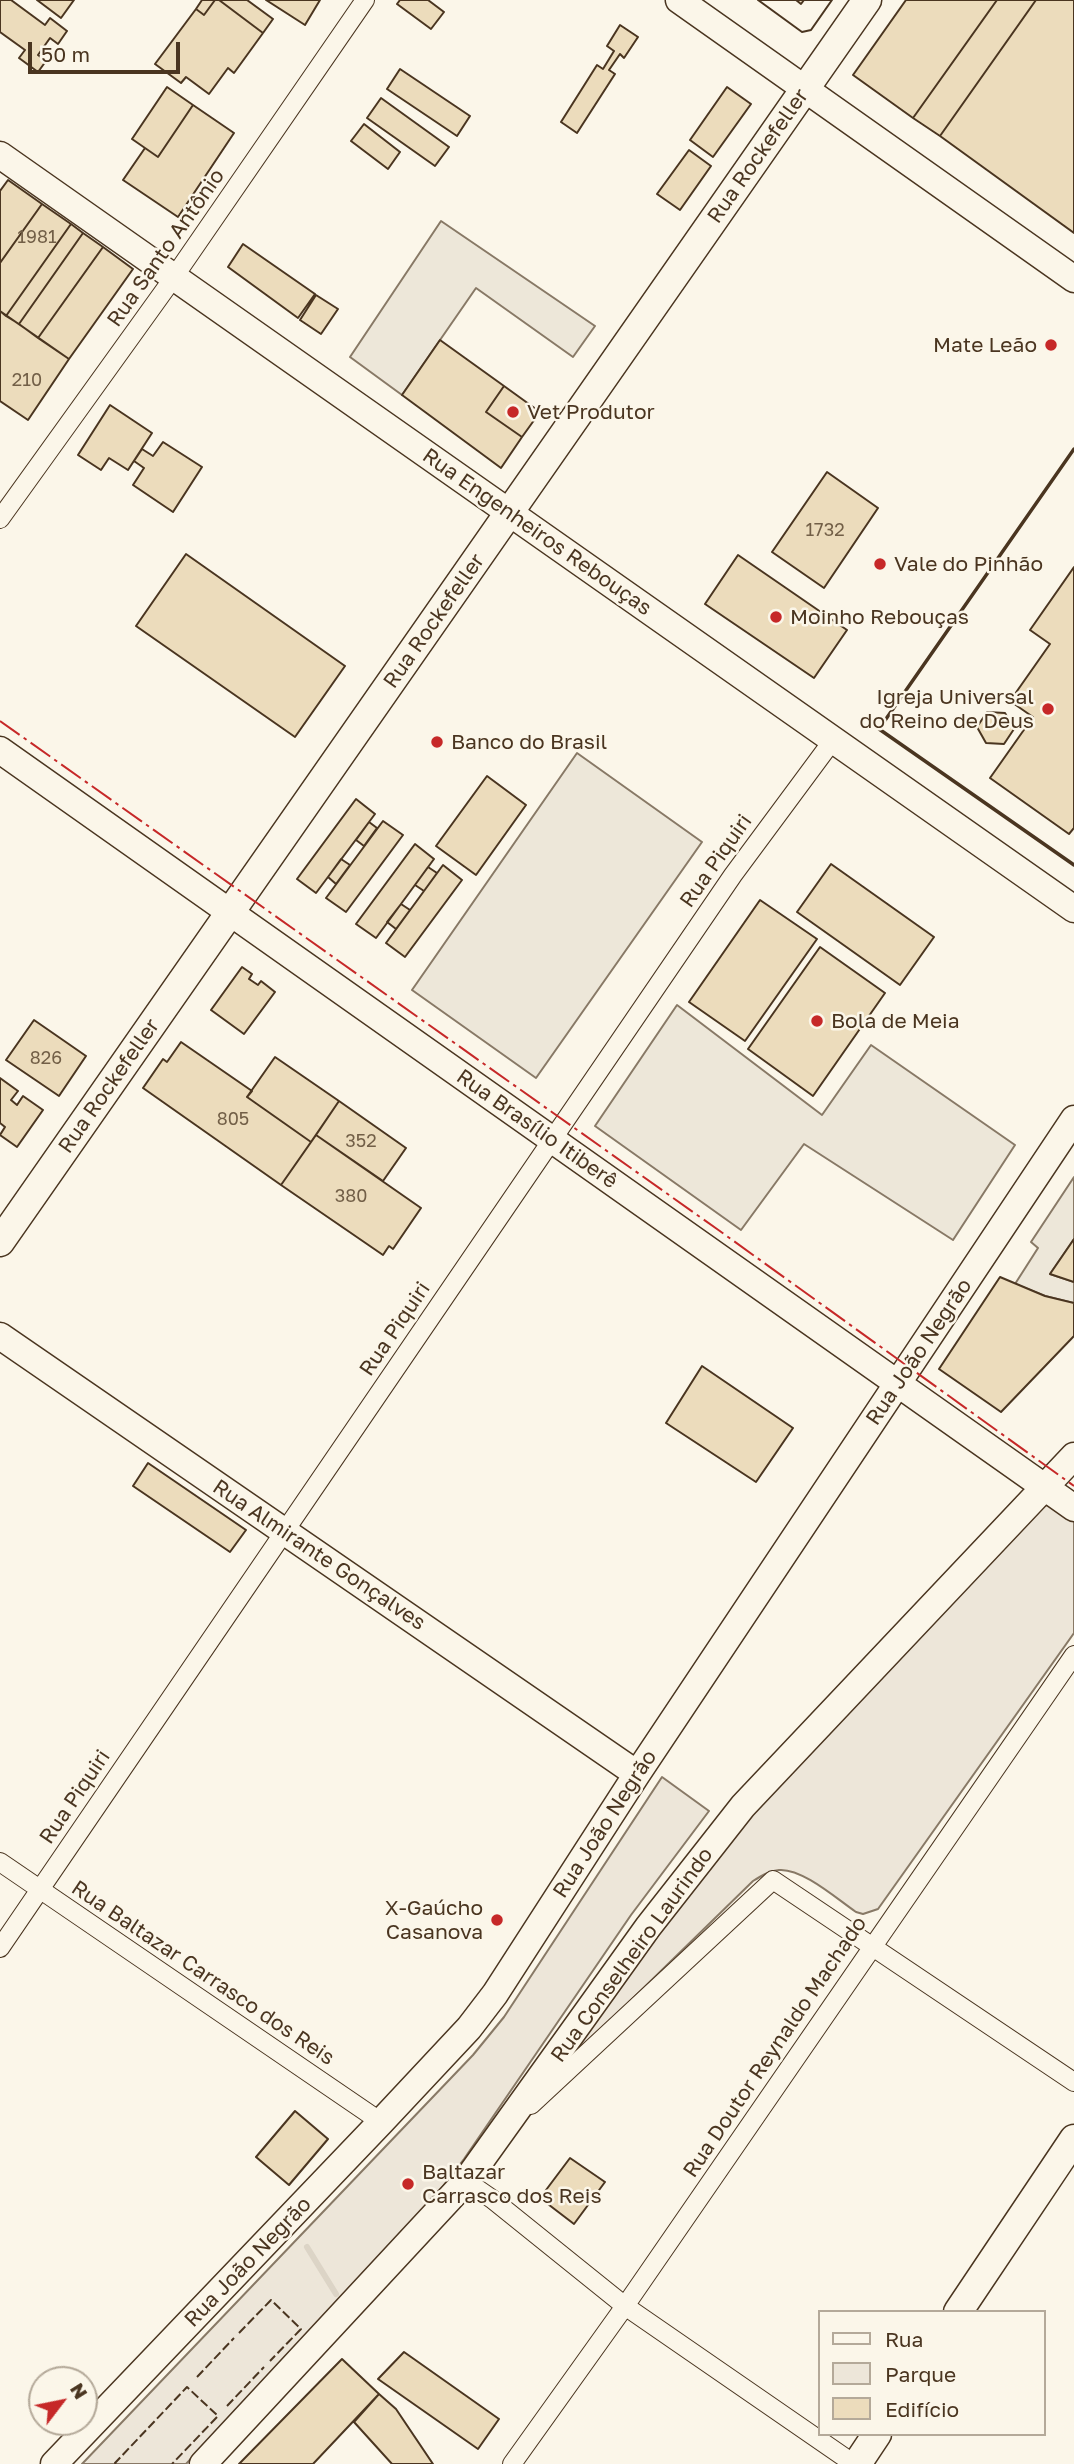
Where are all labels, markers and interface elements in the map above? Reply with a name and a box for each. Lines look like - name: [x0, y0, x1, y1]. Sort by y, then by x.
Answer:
- scale bar: [32, 28, 184, 72]
- text: 50 m: [41, 41, 90, 67]
- street label: Rua Rockefeller: [702, 84, 814, 228]
- street label: Rua Santo Antônio: [102, 164, 230, 332]
- house number: 1981: [17, 226, 57, 248]
- place label: Mate Leão: [933, 332, 1037, 358]
- marker: Mate Leão: [1043, 337, 1059, 353]
- house number: 210: [12, 369, 42, 391]
- place label: Vet Produtor: [527, 399, 655, 425]
- marker: Vet Produtor: [505, 404, 521, 420]
- street label: Rua Engenheiros Rebouças: [418, 443, 656, 621]
- house number: 1732: [805, 519, 845, 541]
- street label: Rua Rockefeller: [378, 549, 490, 693]
- place label: Vale do Pinhão: [894, 551, 1043, 577]
- marker: Vale do Pinhão: [872, 556, 888, 572]
- place label: Moinho Rebouças: [790, 604, 969, 630]
- marker: Moinho Rebouças: [768, 609, 784, 625]
- place label: Igreja Universal do Reino de Deus: [860, 684, 1034, 734]
- marker: Igreja Universal do Reino de Deus: [1040, 701, 1056, 717]
- place label: Banco do Brasil: [451, 729, 607, 755]
- marker: Banco do Brasil: [429, 734, 445, 750]
- street label: Rua Piquiri: [675, 809, 757, 913]
- place label: Bola de Meia: [831, 1008, 960, 1034]
- marker: Bola de Meia: [809, 1013, 825, 1029]
- street label: Rua Rockefeller: [53, 1014, 165, 1158]
- house number: 826: [30, 1047, 62, 1069]
- street label: Rua Brasílio Itiberê: [452, 1064, 622, 1194]
- house number: 805: [217, 1108, 249, 1130]
- house number: 352: [345, 1130, 377, 1152]
- house number: 380: [335, 1185, 367, 1207]
- street label: Rua João Negrão: [861, 1274, 977, 1430]
- street label: Rua Piquiri: [354, 1277, 436, 1381]
- street label: Rua Almirante Gonçalves: [208, 1474, 430, 1636]
- street label: Rua Piquiri: [34, 1745, 116, 1849]
- street label: Rua João Negrão: [548, 1745, 662, 1903]
- street label: Rua Conselheiro Laurindo: [546, 1843, 718, 2067]
- street label: Rua Baltazar Carrasco dos Reis: [67, 1875, 339, 2071]
- place label: X-Gaúcho Casanova: [385, 1895, 483, 1945]
- marker: X-Gaúcho Casanova: [489, 1912, 505, 1928]
- street label: Rua Doutor Reynaldo Machado: [678, 1912, 872, 2182]
- place label: Baltazar Carrasco dos Reis: [422, 2159, 602, 2209]
- marker: Baltazar Carrasco dos Reis: [400, 2176, 416, 2192]
- street label: Rua João Negrão: [179, 2192, 317, 2332]
- legend: [818, 2310, 1046, 2436]
- text: Rua: [885, 2326, 923, 2352]
- text: Parque: [885, 2361, 956, 2387]
- north arrow: [28, 2366, 98, 2436]
- text: N: [66, 2378, 93, 2403]
- text: Edifício: [885, 2396, 959, 2422]

